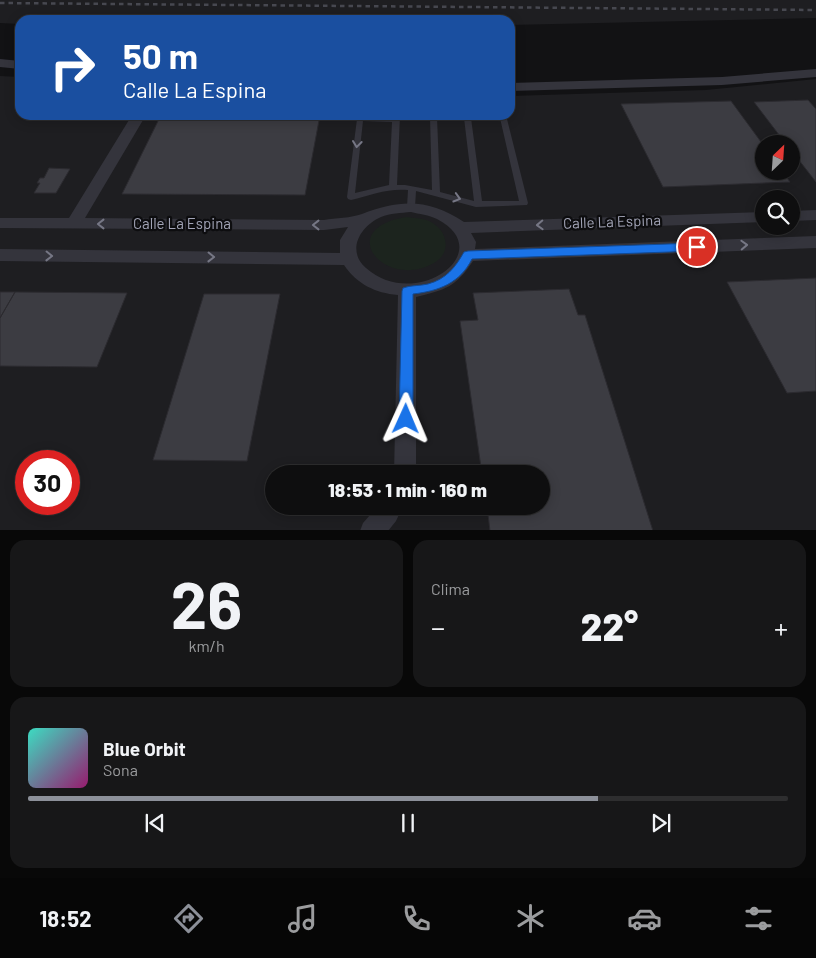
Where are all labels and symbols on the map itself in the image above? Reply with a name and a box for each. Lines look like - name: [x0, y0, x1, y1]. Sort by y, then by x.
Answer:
- north arrow: [755, 135, 800, 180]
- one-way arrow: [352, 141, 363, 149]
- one-way arrow: [453, 193, 461, 203]
- street label: Calle La Espina: [563, 210, 661, 232]
- street label: Calle La Espina: [133, 214, 231, 232]
- one-way arrow: [97, 219, 104, 229]
- one-way arrow: [312, 220, 320, 230]
- one-way arrow: [536, 220, 544, 231]
- pin: [676, 226, 718, 268]
- one-way arrow: [740, 240, 748, 250]
- one-way arrow: [45, 251, 53, 261]
- one-way arrow: [208, 252, 215, 262]
- position arrow: [379, 392, 431, 444]
- speed limit sign: 30: [15, 450, 80, 515]

